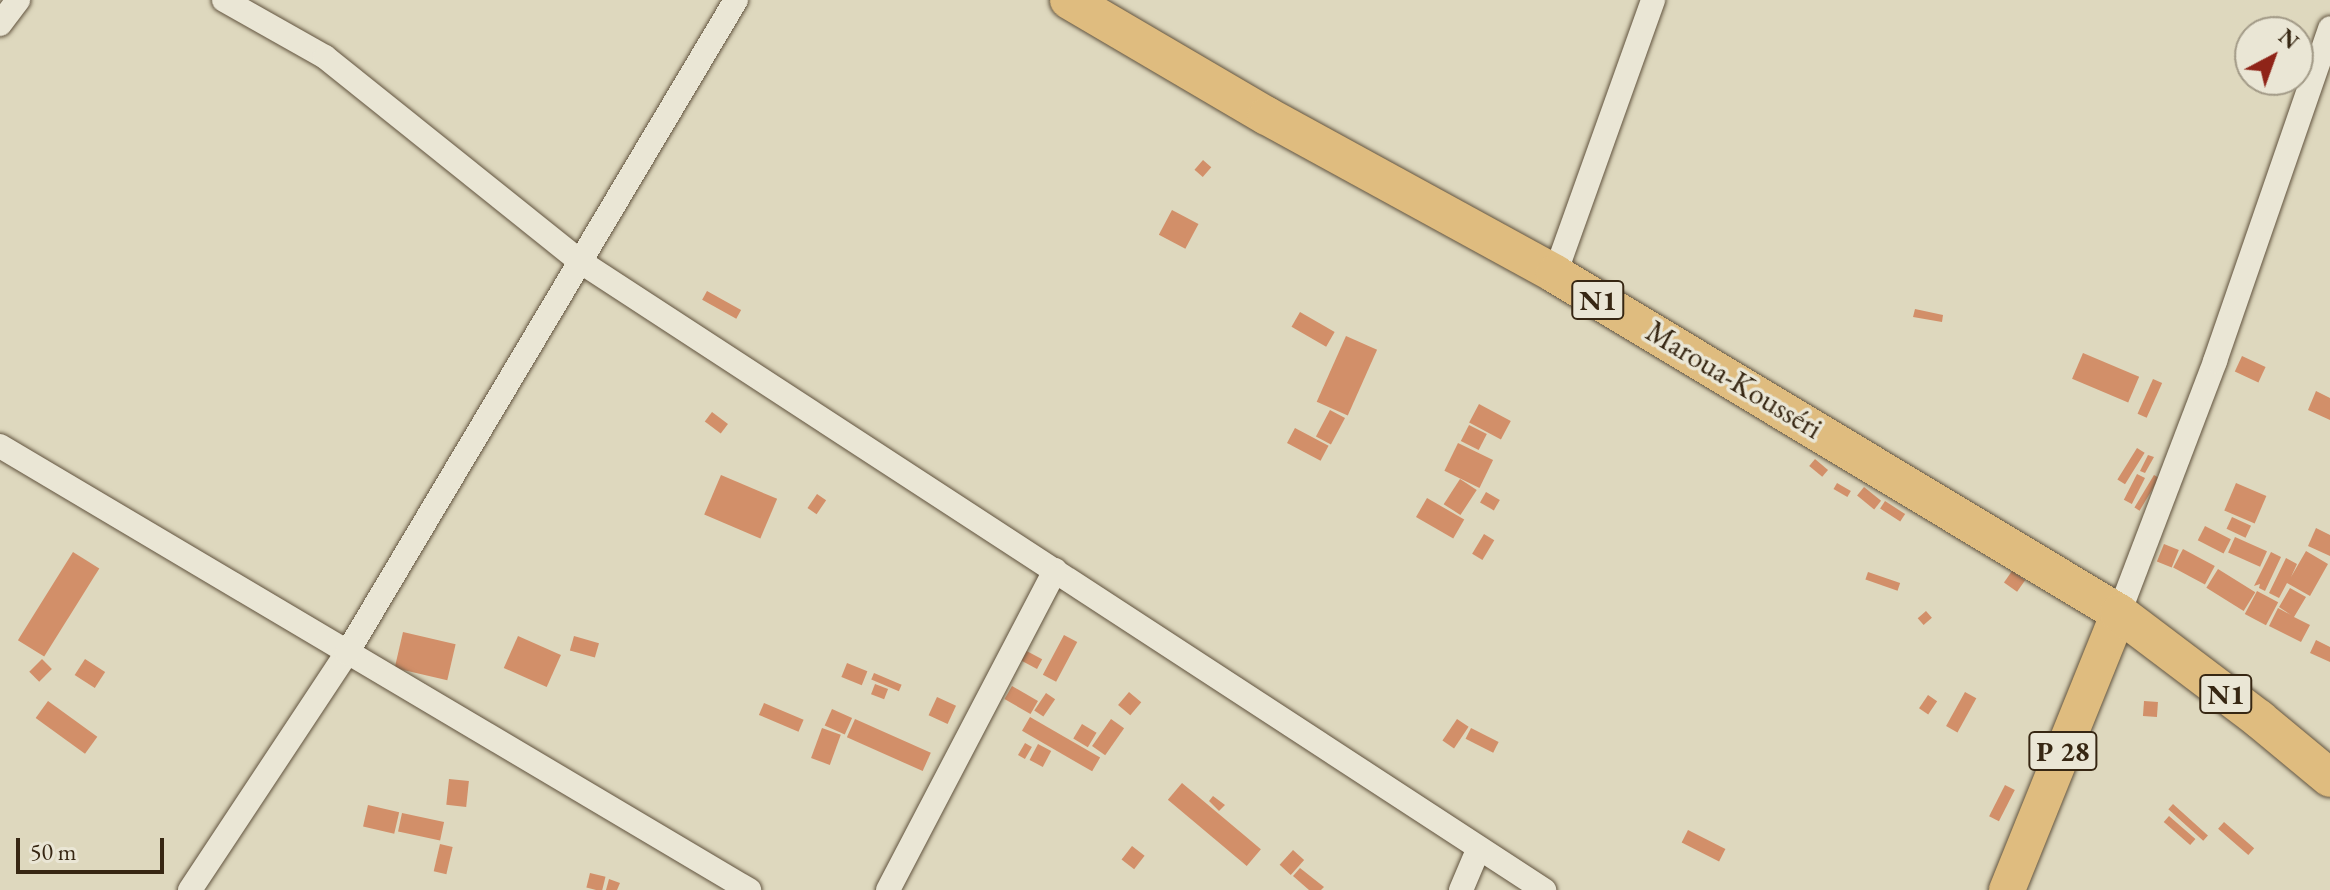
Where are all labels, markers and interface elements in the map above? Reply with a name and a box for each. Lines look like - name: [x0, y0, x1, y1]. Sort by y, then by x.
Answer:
- north arrow: [2234, 16, 2314, 96]
- text: N: [2273, 22, 2305, 56]
- road number: N1: [1570, 276, 1626, 324]
- street label: Maroua-Kousséri: [1640, 313, 1828, 447]
- road number: N1: [2198, 670, 2254, 718]
- road number: P 28: [2027, 727, 2099, 775]
- scale bar: [20, 822, 168, 872]
- text: 50 m: [30, 836, 77, 867]

